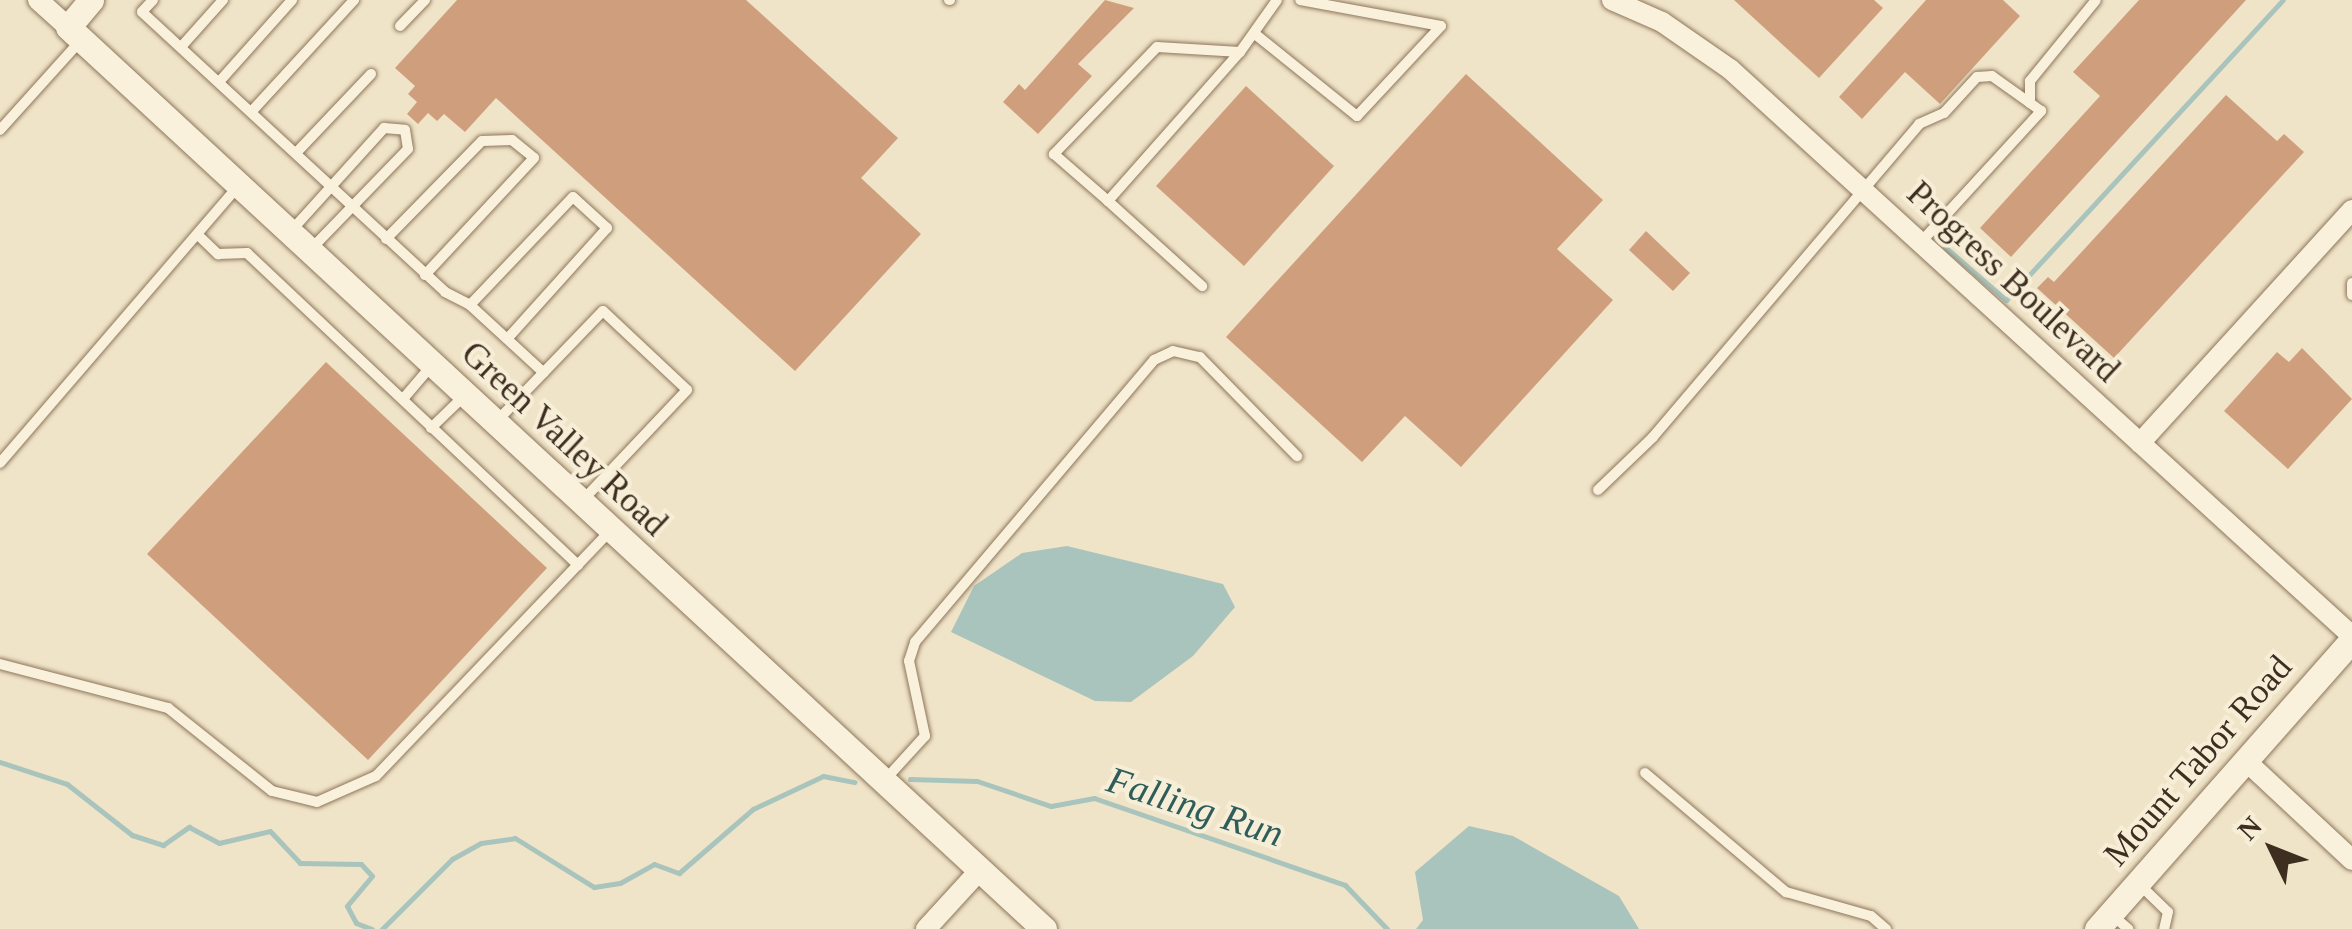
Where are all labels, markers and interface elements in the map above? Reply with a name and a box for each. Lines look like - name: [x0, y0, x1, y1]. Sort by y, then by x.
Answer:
- street label: Progress Boulevard: [1898, 173, 2128, 391]
- street label: Green Valley Road: [452, 333, 676, 545]
- street label: Mount Tabor Road: [2095, 647, 2301, 875]
- water label: Falling Run: [1101, 757, 1289, 857]
- north arrow: [2222, 799, 2322, 899]
- text: N: [2231, 810, 2268, 846]

